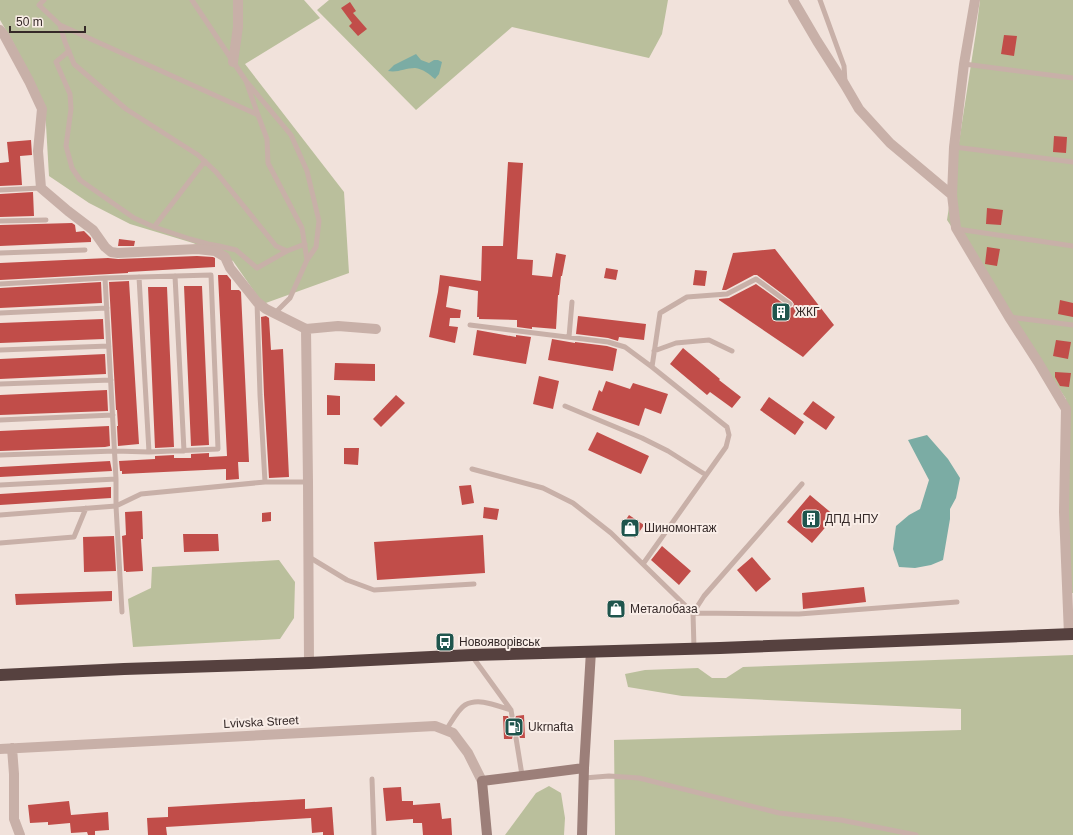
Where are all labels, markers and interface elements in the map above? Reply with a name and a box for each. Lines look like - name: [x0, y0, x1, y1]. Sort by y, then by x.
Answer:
- scale bar: [10, 8, 85, 34]
- text: 50 m: [16, 15, 43, 29]
- building icon: ЖКГ: [770, 301, 792, 323]
- place label: ЖКГ: [795, 305, 820, 319]
- building icon: ДПД НПУ: [800, 508, 822, 530]
- place label: ДПД НПУ: [825, 512, 879, 526]
- shop icon: Шиномонтаж: [619, 517, 641, 539]
- place label: Шиномонтаж: [644, 521, 717, 535]
- shop icon: Металобаза: [605, 598, 627, 620]
- place label: Металобаза: [630, 602, 698, 616]
- bus stop icon: Новояворівськ: [434, 631, 456, 653]
- place label: Новояворівськ: [459, 635, 540, 649]
- street label: Lvivska Street: [223, 713, 300, 731]
- fuel station icon: Ukrnafta: [503, 716, 525, 738]
- place label: Ukrnafta: [528, 720, 574, 734]

